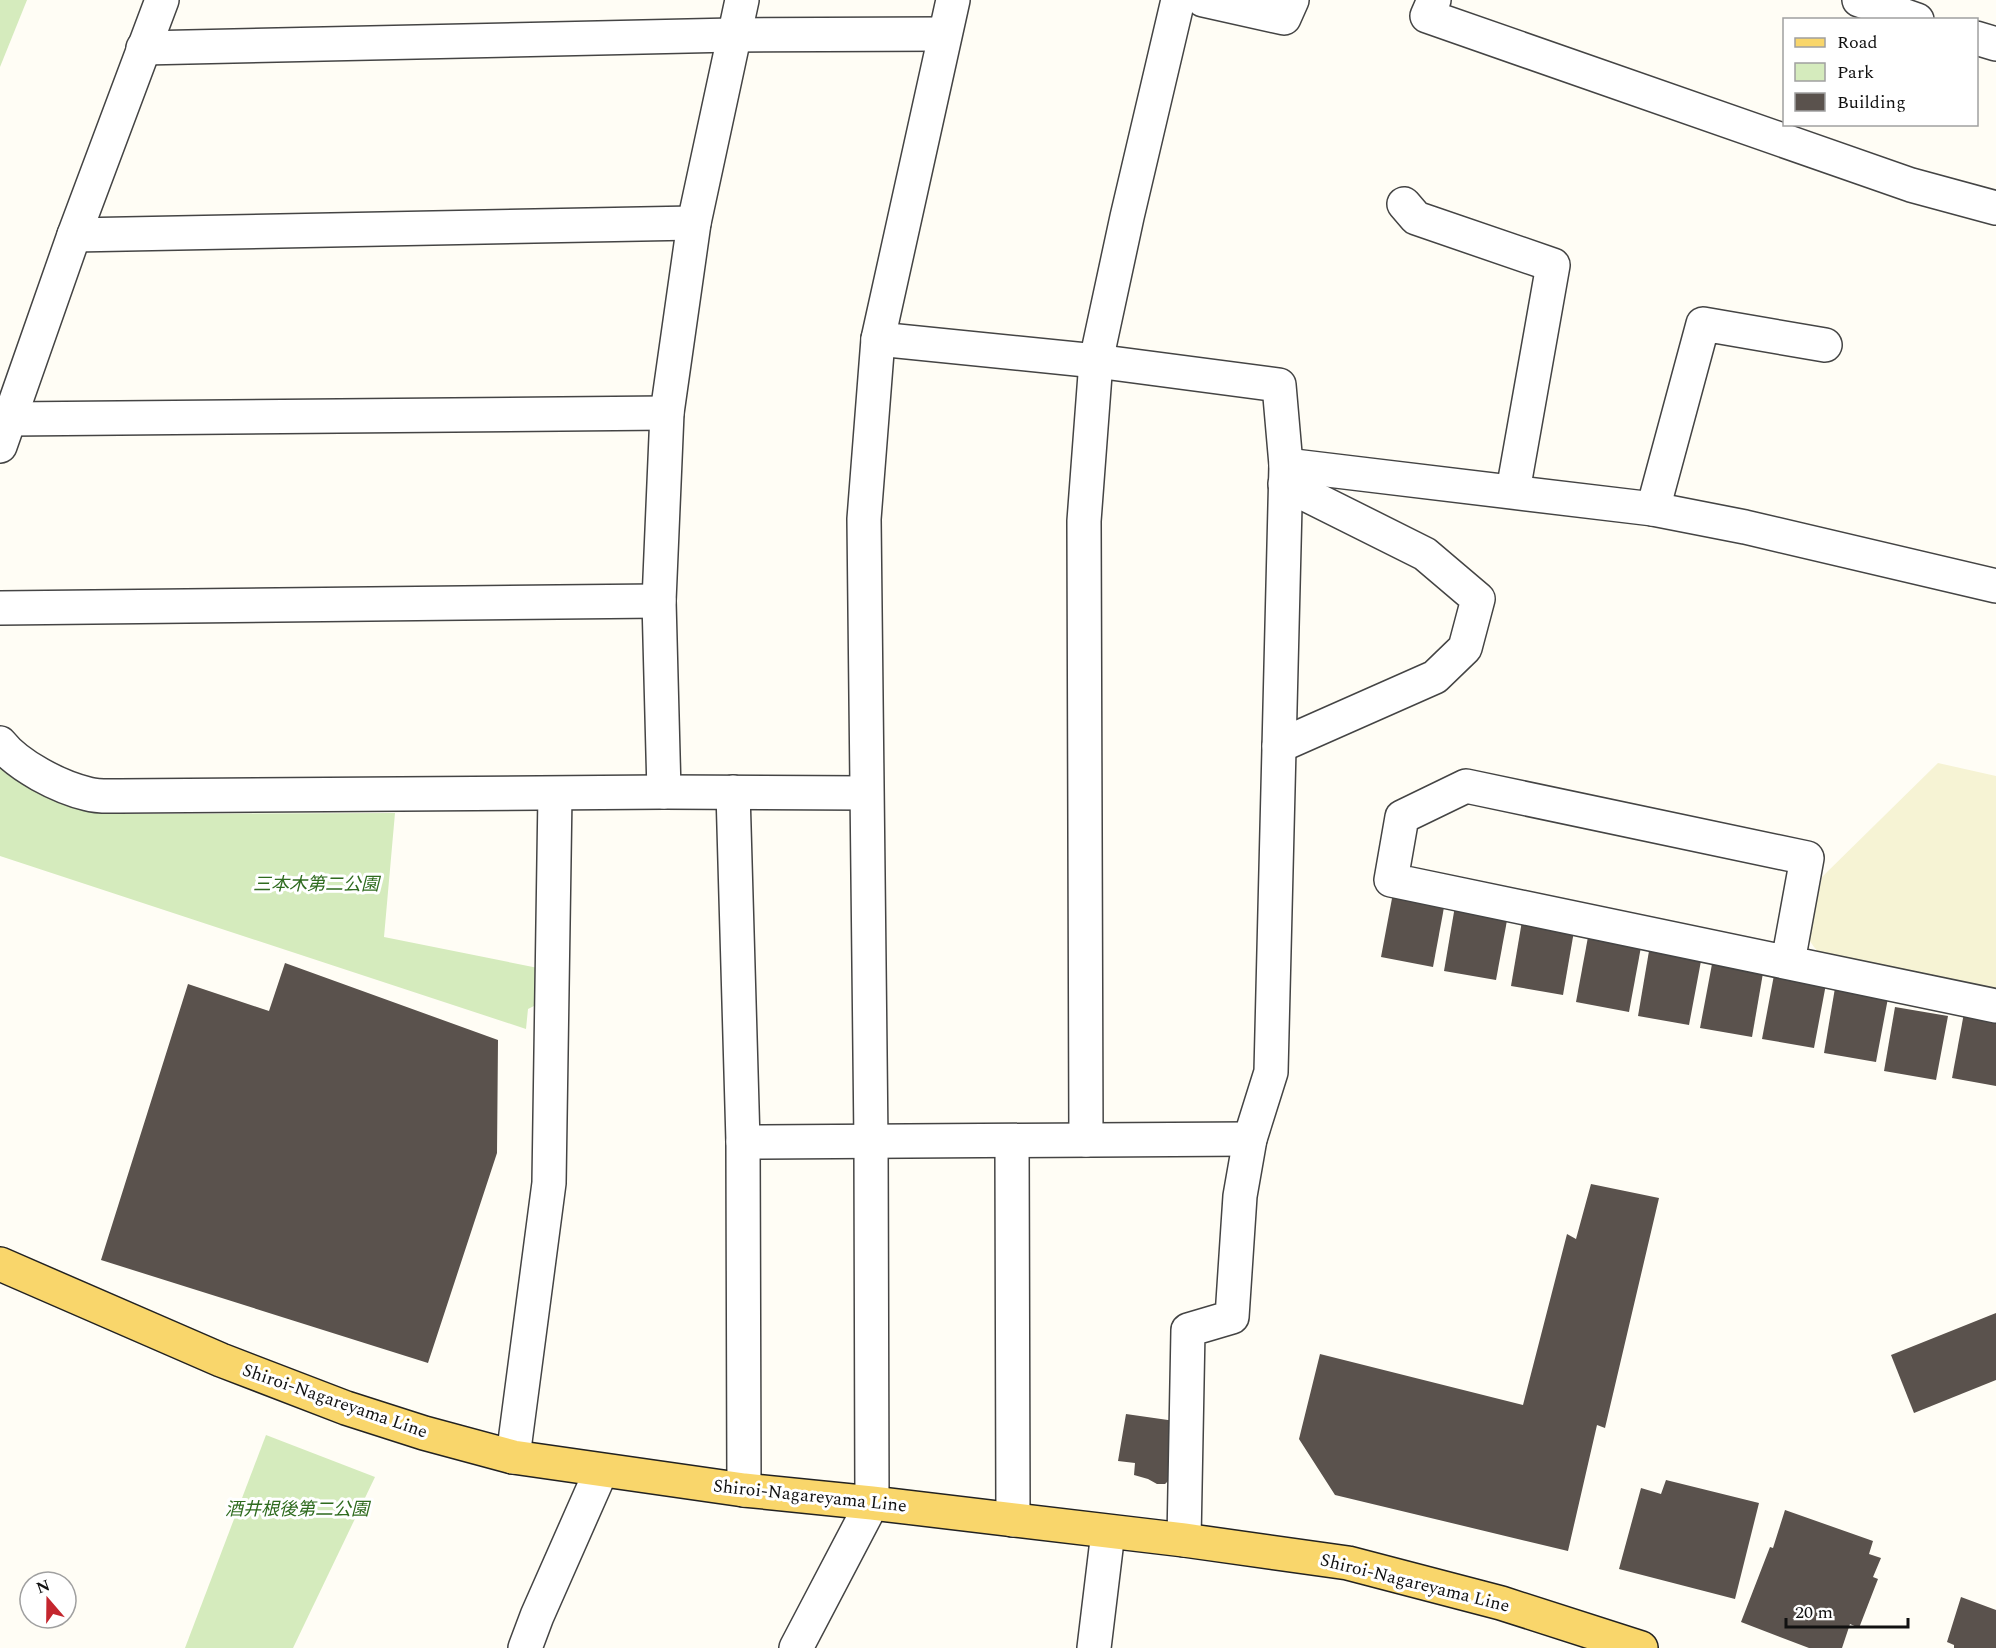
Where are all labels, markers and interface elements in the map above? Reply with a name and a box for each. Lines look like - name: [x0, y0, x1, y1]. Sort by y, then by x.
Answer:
- legend: [1783, 18, 1978, 126]
- text: Road: [1837, 29, 1878, 56]
- text: Park: [1837, 59, 1874, 86]
- text: Building: [1837, 89, 1906, 116]
- park label: 三本木第二公園: [253, 871, 382, 898]
- street label: Shiroi-Nagareyama Line: [239, 1357, 431, 1445]
- street label: Shiroi-Nagareyama Line: [712, 1472, 908, 1520]
- park label: 酒井根後第二公園: [225, 1496, 372, 1523]
- street label: Shiroi-Nagareyama Line: [1317, 1546, 1513, 1620]
- north arrow: [18, 1570, 78, 1630]
- text: N: [33, 1573, 53, 1600]
- scale bar: [1786, 1591, 1908, 1629]
- text: 20 m: [1795, 1599, 1833, 1626]

